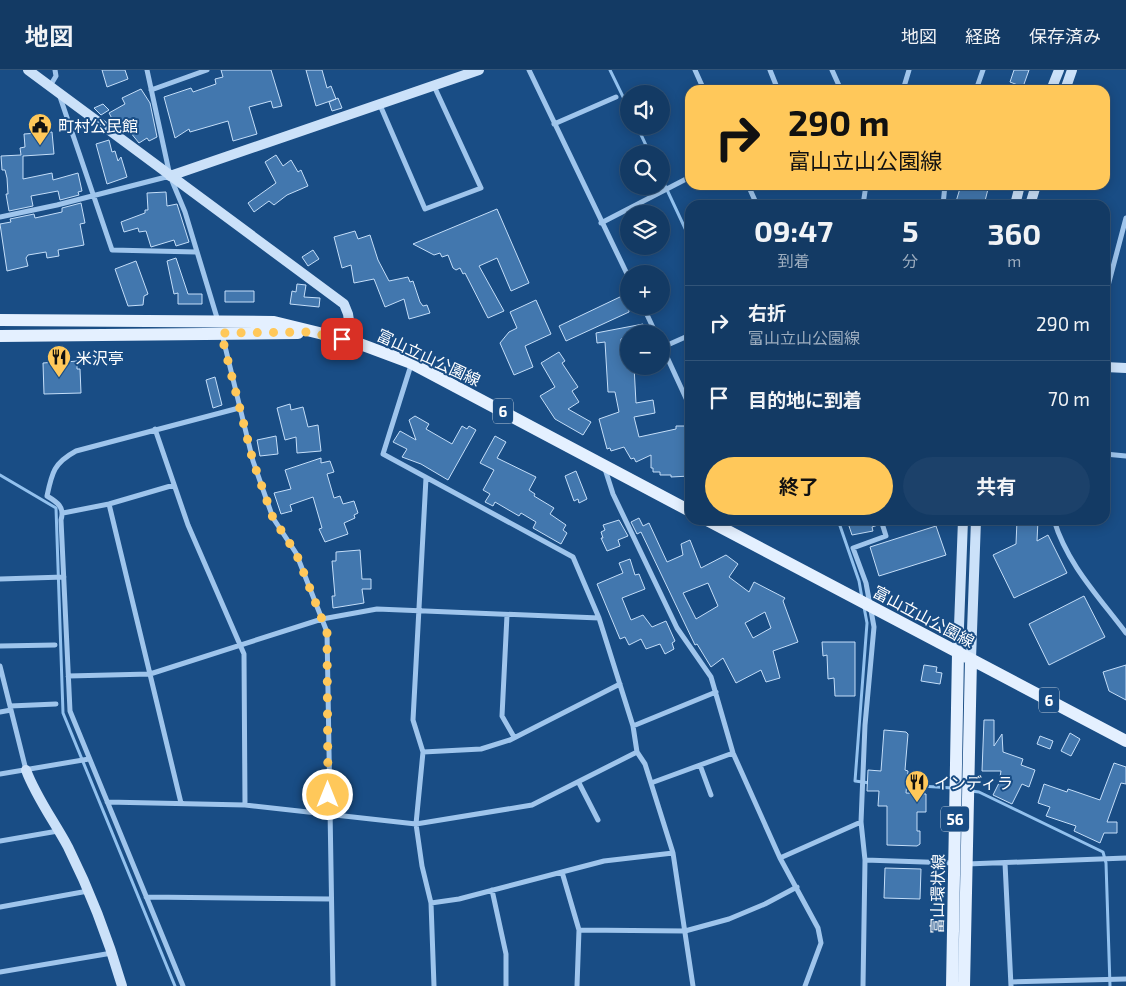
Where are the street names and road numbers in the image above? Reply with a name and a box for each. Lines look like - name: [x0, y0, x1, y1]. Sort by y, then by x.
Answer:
- street label: 富山立山公園線: [374, 325, 484, 389]
- road number: 6: [493, 398, 513, 424]
- street label: 富山立山公園線: [870, 581, 978, 651]
- road number: 6: [1039, 688, 1059, 712]
- road number: 56: [941, 806, 969, 832]
- street label: 富山環状線: [927, 854, 947, 934]

